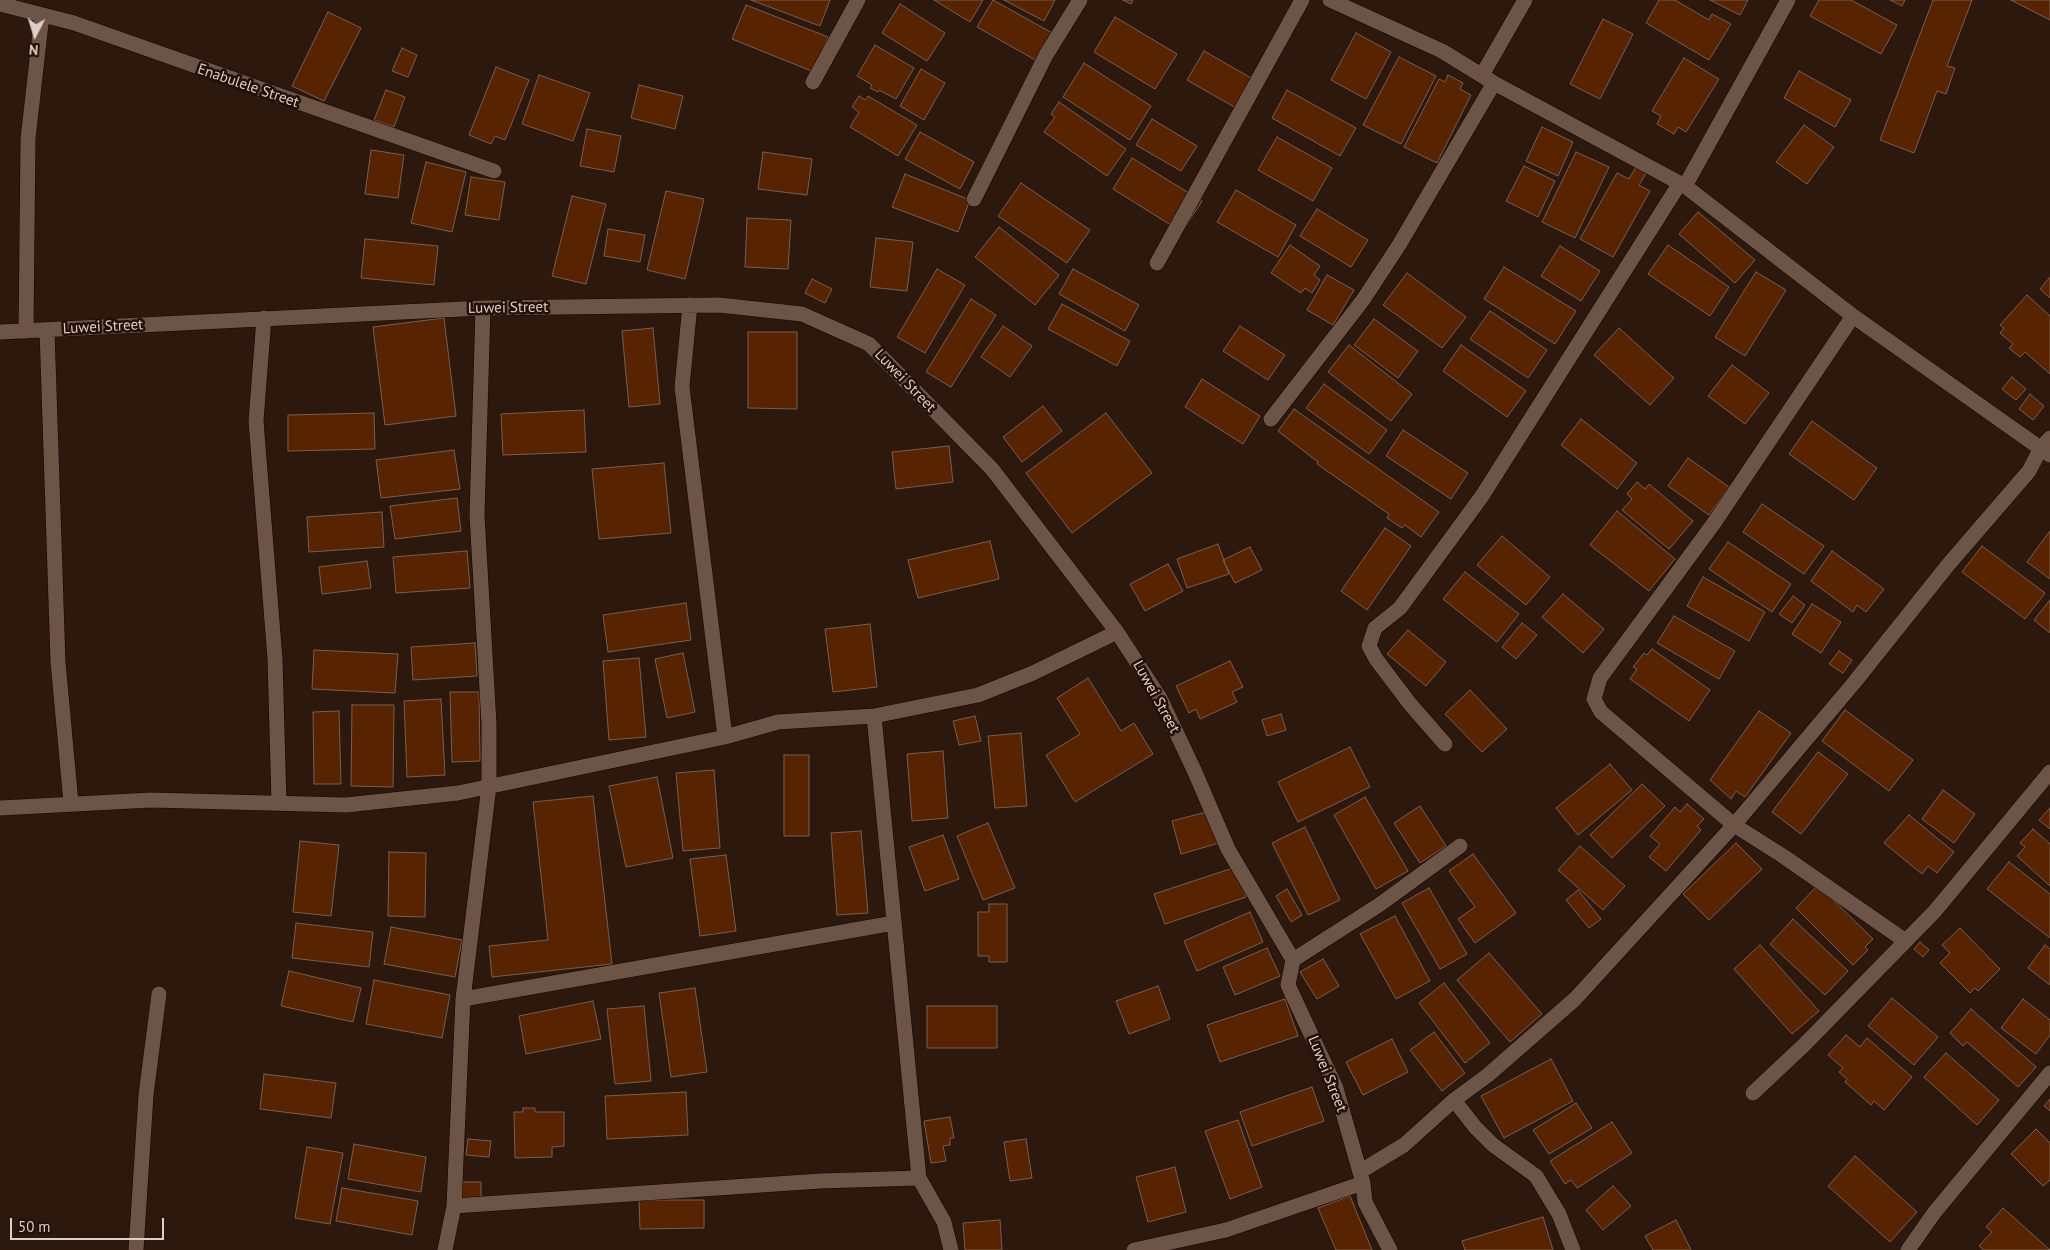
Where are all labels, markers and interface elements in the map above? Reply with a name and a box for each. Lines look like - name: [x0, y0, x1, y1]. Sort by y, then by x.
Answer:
- north arrow: [10, 10, 60, 60]
- text: N: [28, 41, 39, 59]
- street label: Enabulele Street: [195, 60, 301, 112]
- street label: Luwei Street: [468, 298, 548, 318]
- street label: Luwei Street: [62, 316, 144, 338]
- street label: Luwei Street: [871, 346, 939, 416]
- street label: Luwei Street: [1129, 657, 1183, 737]
- street label: Luwei Street: [1304, 1033, 1350, 1115]
- scale bar: [12, 1208, 166, 1240]
- text: 50 m: [18, 1217, 51, 1236]

